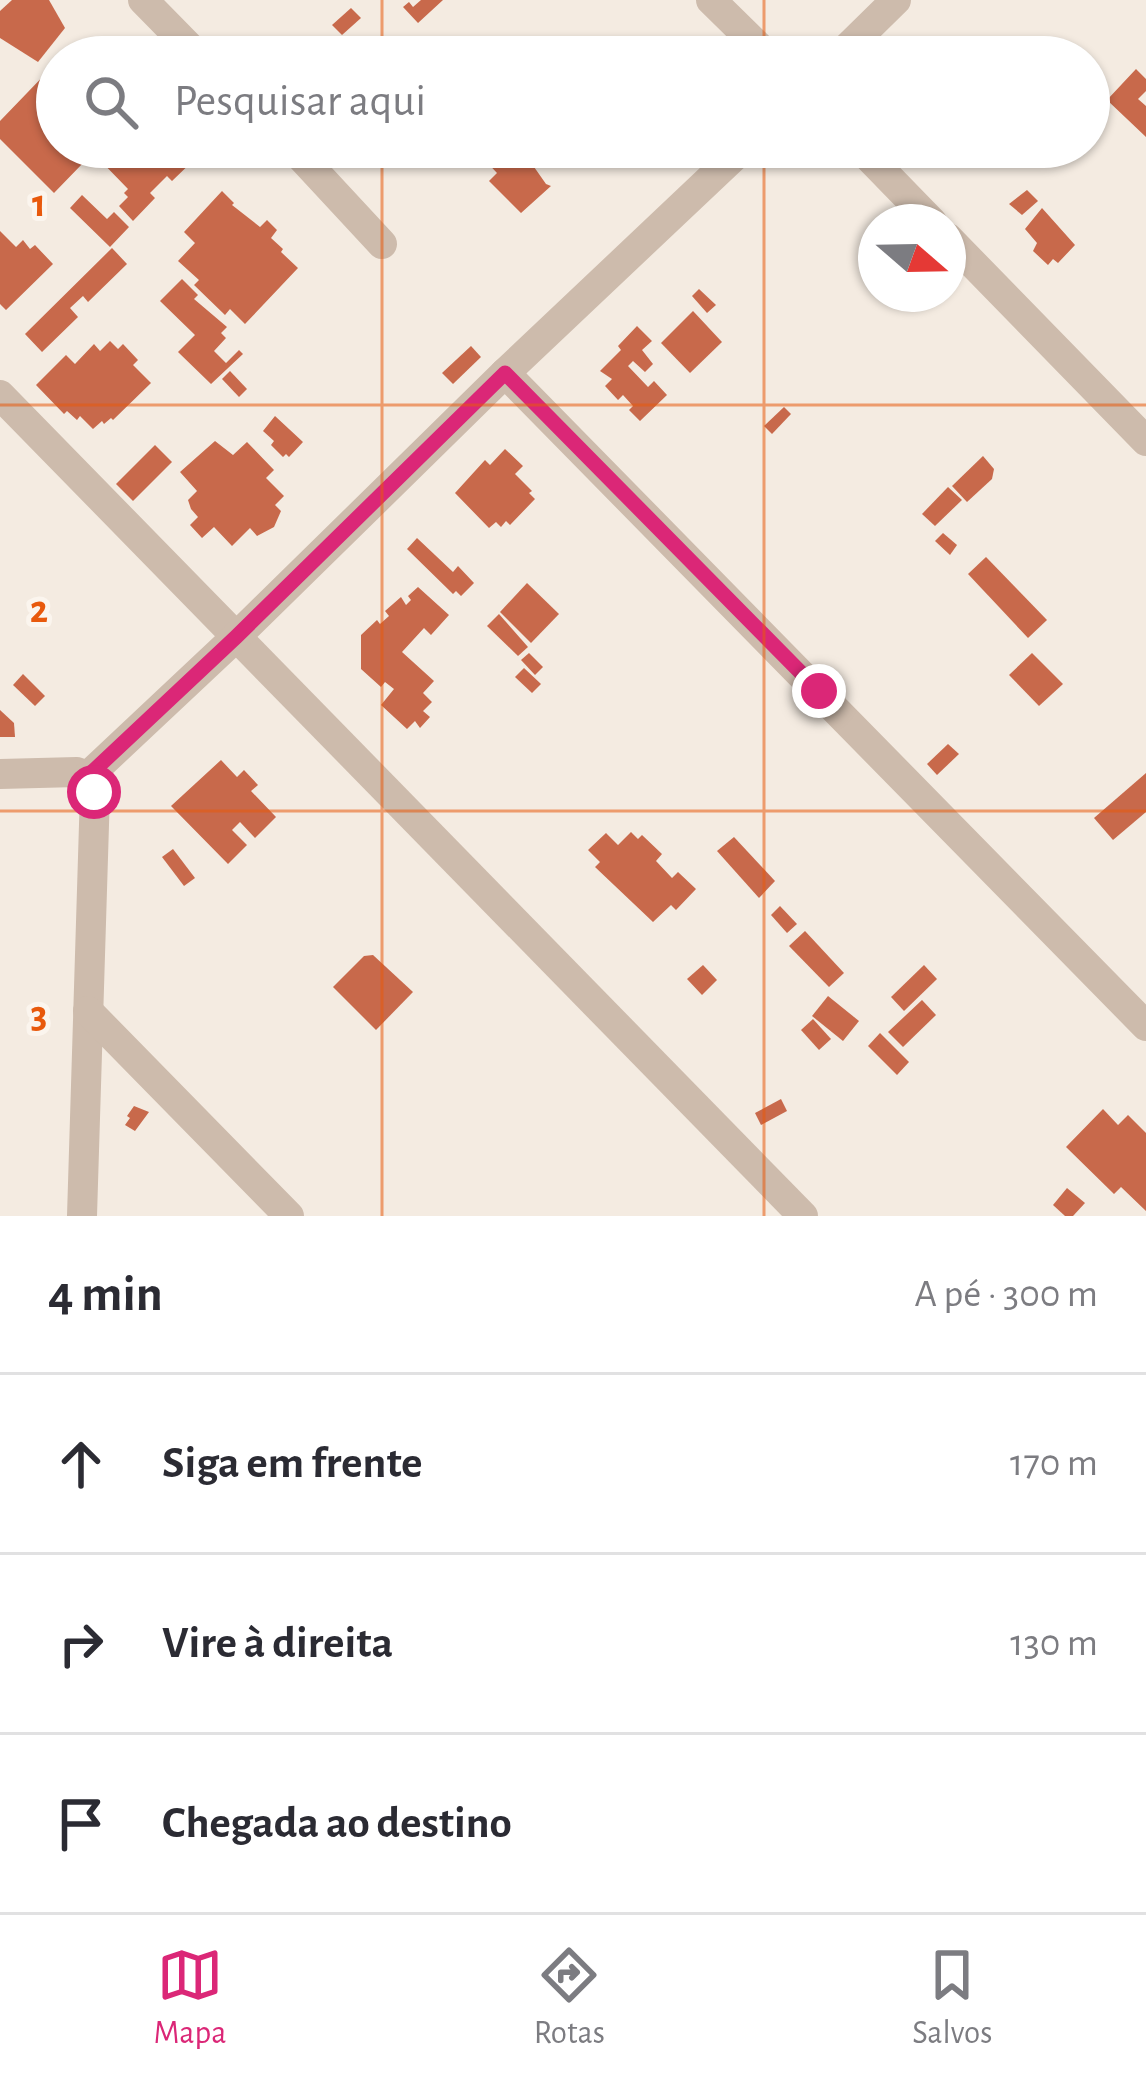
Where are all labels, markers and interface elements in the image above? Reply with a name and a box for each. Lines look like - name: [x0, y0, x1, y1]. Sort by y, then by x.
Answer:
- search box: [36, 36, 1110, 168]
- icon: search: [78, 69, 144, 135]
- text: Pesquisar aqui: [174, 79, 426, 124]
- text: 1: [32, 185, 46, 224]
- north arrow: [858, 204, 966, 312]
- text: 2: [30, 591, 48, 630]
- route end: [792, 664, 846, 718]
- route start: [67, 765, 121, 819]
- text: 3: [31, 996, 47, 1035]
- text: 4 min: [48, 1269, 163, 1320]
- text: A pé · 300 m: [915, 1275, 1098, 1314]
- icon: ahead: [48, 1431, 114, 1497]
- text: Siga em frente: [162, 1441, 423, 1486]
- text: 170 m: [1010, 1444, 1098, 1483]
- icon: right: [48, 1611, 114, 1677]
- text: Vire à direita: [162, 1621, 393, 1666]
- text: 130 m: [1010, 1624, 1098, 1663]
- icon: arrive: [48, 1791, 114, 1857]
- text: Chegada ao destino: [162, 1801, 512, 1846]
- tab: Mapa: [154, 1942, 227, 2054]
- tab: Rotas: [534, 1942, 605, 2054]
- tab: Salvos: [912, 1942, 992, 2054]

